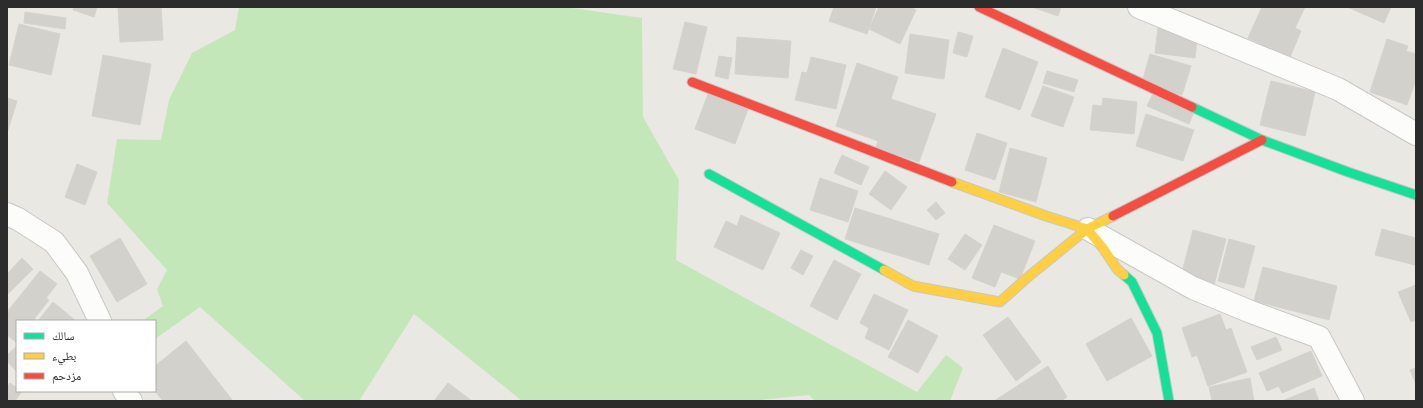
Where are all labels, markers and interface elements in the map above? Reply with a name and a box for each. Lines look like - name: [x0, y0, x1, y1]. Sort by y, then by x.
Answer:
- legend: [16, 320, 156, 392]
- text: سالك: [52, 328, 74, 343]
- text: بطيء: [52, 348, 76, 366]
- text: مزدحم: [52, 368, 81, 384]

